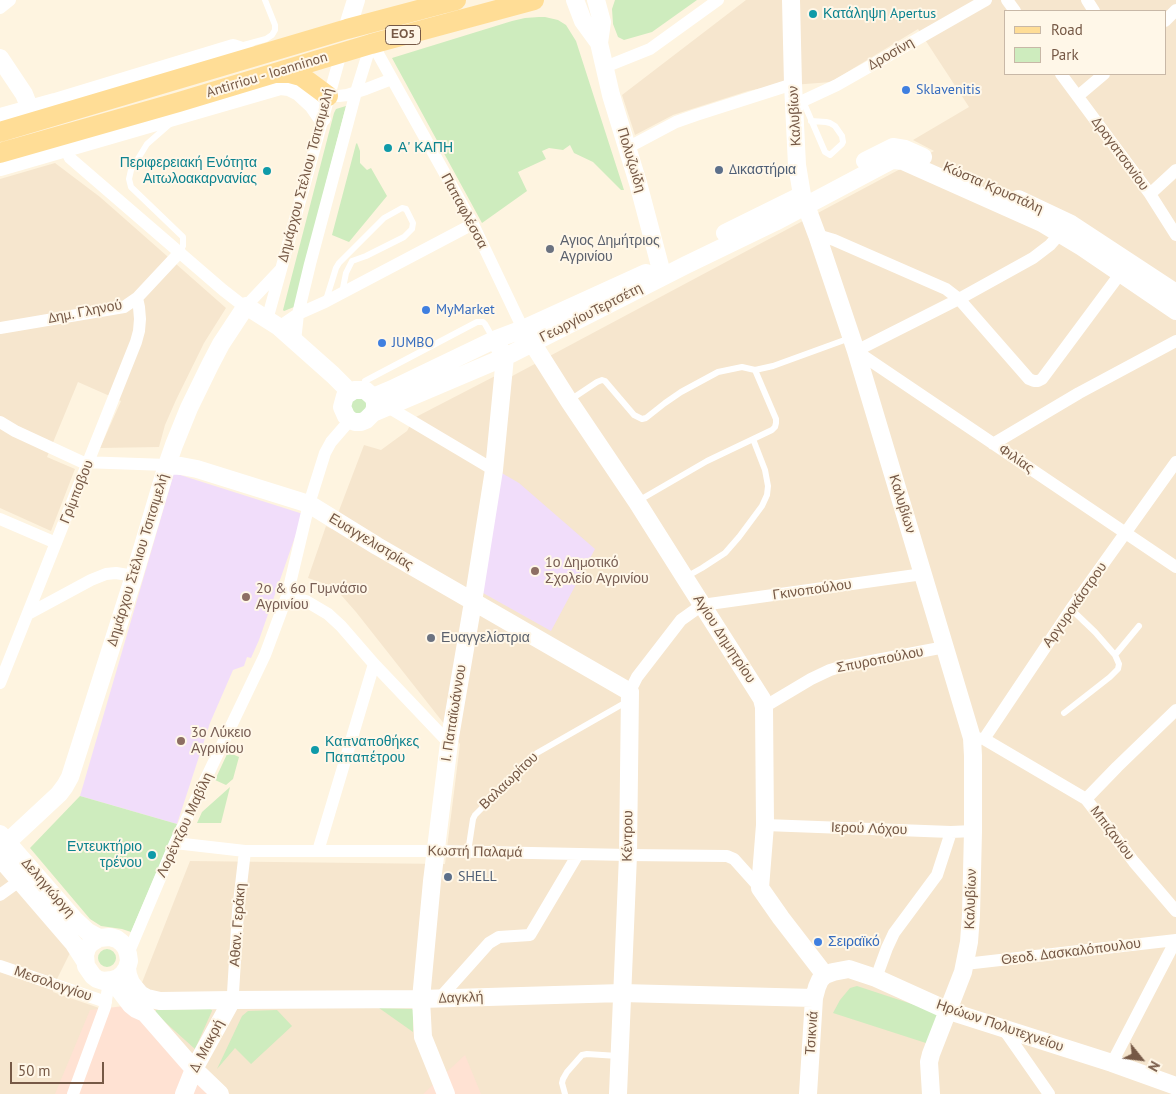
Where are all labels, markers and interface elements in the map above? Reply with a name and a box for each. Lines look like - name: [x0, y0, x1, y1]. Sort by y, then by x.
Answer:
- place label: Κατάληψη Apertus: [823, 6, 936, 22]
- marker: Κατάληψη Apertus: [807, 8, 819, 20]
- legend: [1004, 10, 1166, 75]
- text: Road: [1051, 20, 1083, 39]
- road number: ΕΟ5: [386, 26, 420, 44]
- street label: Δροσίνη: [865, 34, 917, 74]
- text: Park: [1051, 45, 1079, 64]
- street label: Antirriou - Ioanninon: [204, 49, 330, 101]
- place label: Sklavenitis: [916, 82, 981, 98]
- marker: Sklavenitis: [900, 84, 912, 96]
- street label: Καλυβίων: [785, 85, 805, 147]
- street label: Δημάρχου Στέλιου Τσιτσιμελή: [275, 86, 337, 264]
- street label: Δραγατσανίου: [1088, 114, 1152, 194]
- street label: Πολυζωίδη: [613, 126, 649, 194]
- place label: Α' ΚΑΠΗ: [398, 140, 453, 156]
- marker: Α' ΚΑΠΗ: [382, 142, 394, 154]
- place label: Περιφερειακή Ενότητα Αιτωλοακαρνανίας: [120, 155, 257, 188]
- street label: Κώστα Κρυστάλη: [940, 158, 1046, 218]
- place label: Δικαστήρια: [729, 162, 796, 178]
- marker: Δικαστήρια: [713, 164, 725, 176]
- marker: Περιφερειακή Ενότητα Αιτωλοακαρνανίας: [261, 165, 273, 177]
- street label: Παπαφλέσσα: [437, 170, 491, 252]
- place label: Αγιος Δημήτριος Αγρινίου: [560, 233, 660, 266]
- marker: Αγιος Δημήτριος Αγρινίου: [544, 243, 556, 255]
- street label: ΓεωργίουΤερτσέτη: [537, 280, 645, 346]
- street label: Δημ. Γληνού: [47, 297, 123, 327]
- place label: MyMarket: [436, 302, 495, 318]
- marker: MyMarket: [420, 304, 432, 316]
- place label: JUMBO: [392, 335, 434, 351]
- marker: JUMBO: [376, 337, 388, 349]
- street label: Φιλίας: [995, 441, 1037, 477]
- street label: Γρίμποβου: [57, 458, 97, 526]
- street label: Δημάρχου Στέλιου Τσιτσιμελή: [104, 472, 172, 648]
- street label: Καλυβίων: [885, 473, 919, 535]
- street label: Ευαγγελιστρίας: [326, 510, 416, 574]
- place label: 1ο Δημοτικό Σχολείο Αγρινίου: [545, 555, 649, 588]
- street label: Αργυροκάστρου: [1039, 559, 1111, 651]
- marker: 1ο Δημοτικό Σχολείο Αγρινίου: [529, 565, 541, 577]
- street label: Γκινοπούλου: [771, 576, 853, 604]
- place label: 2ο & 6ο Γυμνάσιο Αγρινίου: [256, 581, 367, 614]
- marker: 2ο & 6ο Γυμνάσιο Αγρινίου: [240, 591, 252, 603]
- street label: Αγίου Δημητρίου: [689, 592, 759, 686]
- place label: Ευαγγελίστρια: [441, 630, 530, 646]
- marker: Ευαγγελίστρια: [425, 632, 437, 644]
- street label: Σπυροπούλου: [835, 643, 925, 677]
- street label: Ι. Παπαϊωάννου: [438, 663, 470, 763]
- place label: 3ο Λύκειο Αγρινίου: [191, 725, 251, 758]
- place label: Καπναποθήκες Παπαπέτρου: [325, 734, 419, 766]
- marker: 3ο Λύκειο Αγρινίου: [175, 735, 187, 747]
- marker: Καπναποθήκες Παπαπέτρου: [309, 744, 321, 756]
- street label: Βαλαωρίτου: [476, 749, 542, 813]
- street label: Λορέντζου Μαβίλη: [153, 770, 217, 880]
- street label: Μπιζανίου: [1086, 803, 1138, 863]
- street label: Κέντρου: [619, 810, 637, 862]
- street label: Ιερού Λόχου: [831, 819, 907, 839]
- place label: Εντευκτήριο τρένου: [67, 839, 142, 872]
- street label: Κωστή Παλαμά: [428, 843, 522, 861]
- marker: Εντευκτήριο τρένου: [146, 849, 158, 861]
- street label: Δεληγιώργη: [18, 855, 78, 921]
- street label: Καλυβίων: [962, 868, 980, 930]
- place label: SHELL: [458, 869, 497, 885]
- marker: SHELL: [442, 871, 454, 883]
- street label: Αθαν. Γεράκη: [227, 883, 249, 967]
- place label: Σειραϊκό: [828, 934, 880, 950]
- street label: Θεοδ. Δασκαλόπουλου: [1000, 935, 1142, 969]
- marker: Σειραϊκό: [812, 936, 824, 948]
- street label: Μεσολογγίου: [12, 963, 94, 1005]
- street label: Δαγκλή: [438, 989, 484, 1007]
- street label: Ηρώων Πολυτεχνείου: [934, 996, 1066, 1056]
- street label: Τσικνιά: [802, 1010, 822, 1056]
- street label: Δ. Μακρή: [186, 1017, 228, 1075]
- north arrow: [1116, 1034, 1166, 1084]
- scale bar: [12, 1052, 106, 1084]
- text: N: [1144, 1058, 1164, 1075]
- text: 50 m: [18, 1061, 51, 1080]

